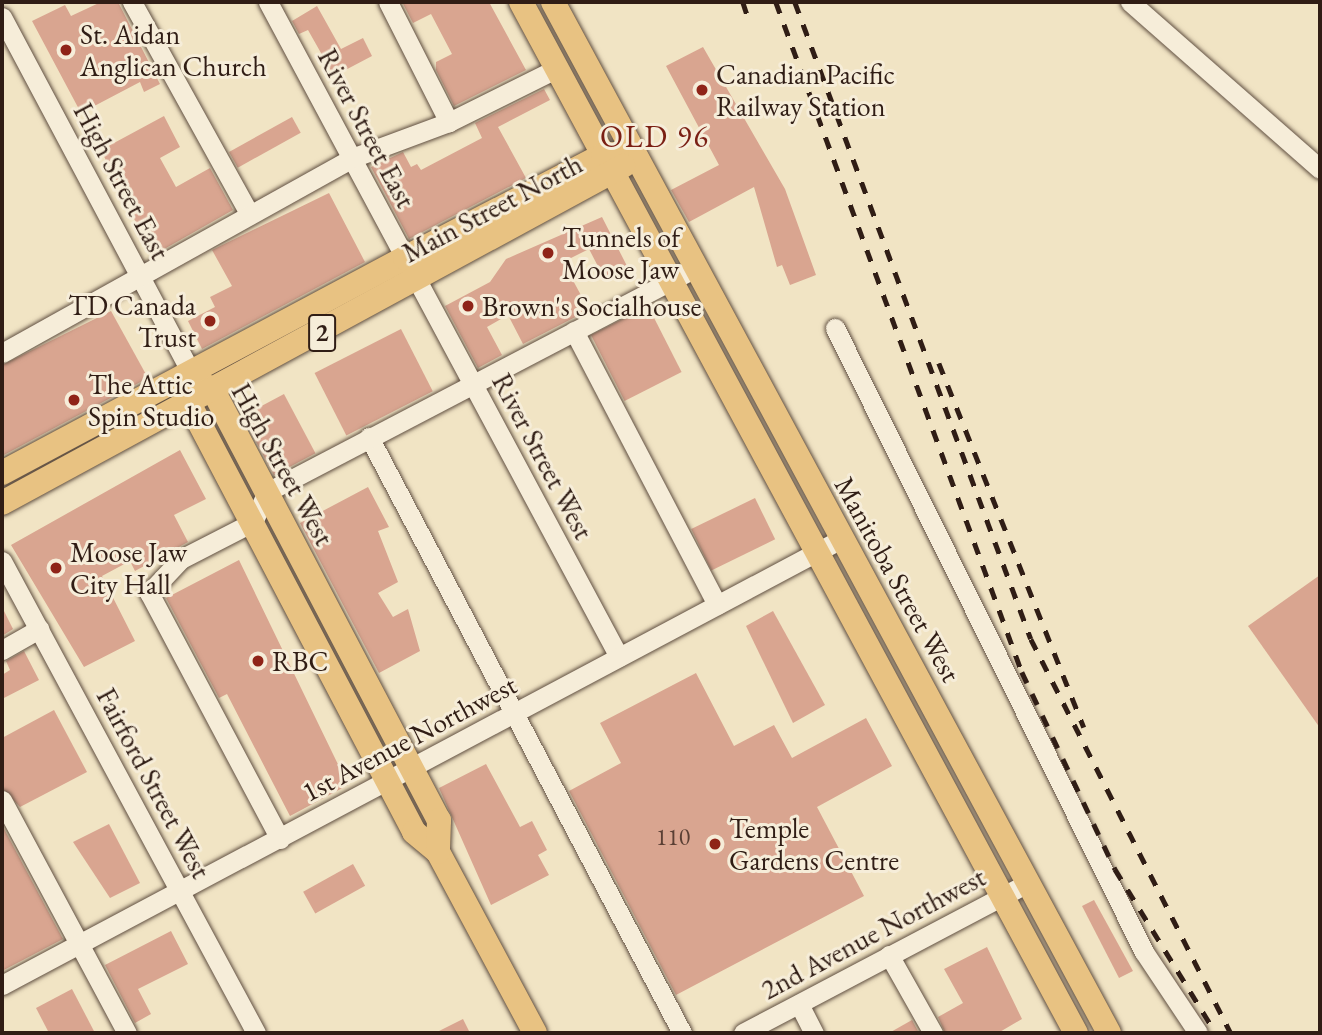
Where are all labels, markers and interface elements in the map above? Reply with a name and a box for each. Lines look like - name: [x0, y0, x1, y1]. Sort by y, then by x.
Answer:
- place label: St. Aidan Anglican Church: [80, 17, 267, 83]
- marker: St. Aidan Anglican Church: [58, 42, 74, 58]
- street label: River Street East: [311, 43, 423, 213]
- place label: Canadian Pacific Railway Station: [716, 57, 895, 123]
- marker: Canadian Pacific Railway Station: [694, 82, 710, 98]
- street label: High Street East: [67, 97, 177, 265]
- district label: OLD 96: [601, 119, 709, 155]
- street label: Main Street North: [396, 147, 588, 269]
- place label: Tunnels of Moose Jaw: [562, 220, 680, 286]
- marker: Tunnels of Moose Jaw: [540, 245, 556, 261]
- place label: TD Canada Trust: [68, 288, 196, 354]
- place label: Brown's Socialhouse: [482, 289, 701, 323]
- marker: Brown's Socialhouse: [460, 298, 476, 314]
- road number: 2: [308, 310, 336, 356]
- marker: TD Canada Trust: [202, 313, 218, 329]
- place label: The Attic Spin Studio: [88, 367, 214, 433]
- street label: River Street West: [485, 367, 601, 545]
- street label: High Street West: [225, 377, 341, 551]
- marker: The Attic Spin Studio: [66, 392, 82, 408]
- street label: Manitoba Street West: [828, 470, 968, 688]
- place label: Moose Jaw City Hall: [70, 535, 187, 601]
- marker: Moose Jaw City Hall: [48, 560, 64, 576]
- place label: RBC: [272, 644, 328, 678]
- marker: RBC: [250, 653, 266, 669]
- street label: 1st Avenue Northwest: [296, 667, 522, 809]
- street label: Fairford Street West: [90, 682, 218, 884]
- place label: Temple Gardens Centre: [729, 811, 899, 877]
- house number: 110: [656, 823, 690, 851]
- marker: Temple Gardens Centre: [707, 836, 723, 852]
- street label: 2nd Avenue Northwest: [755, 860, 991, 1006]

